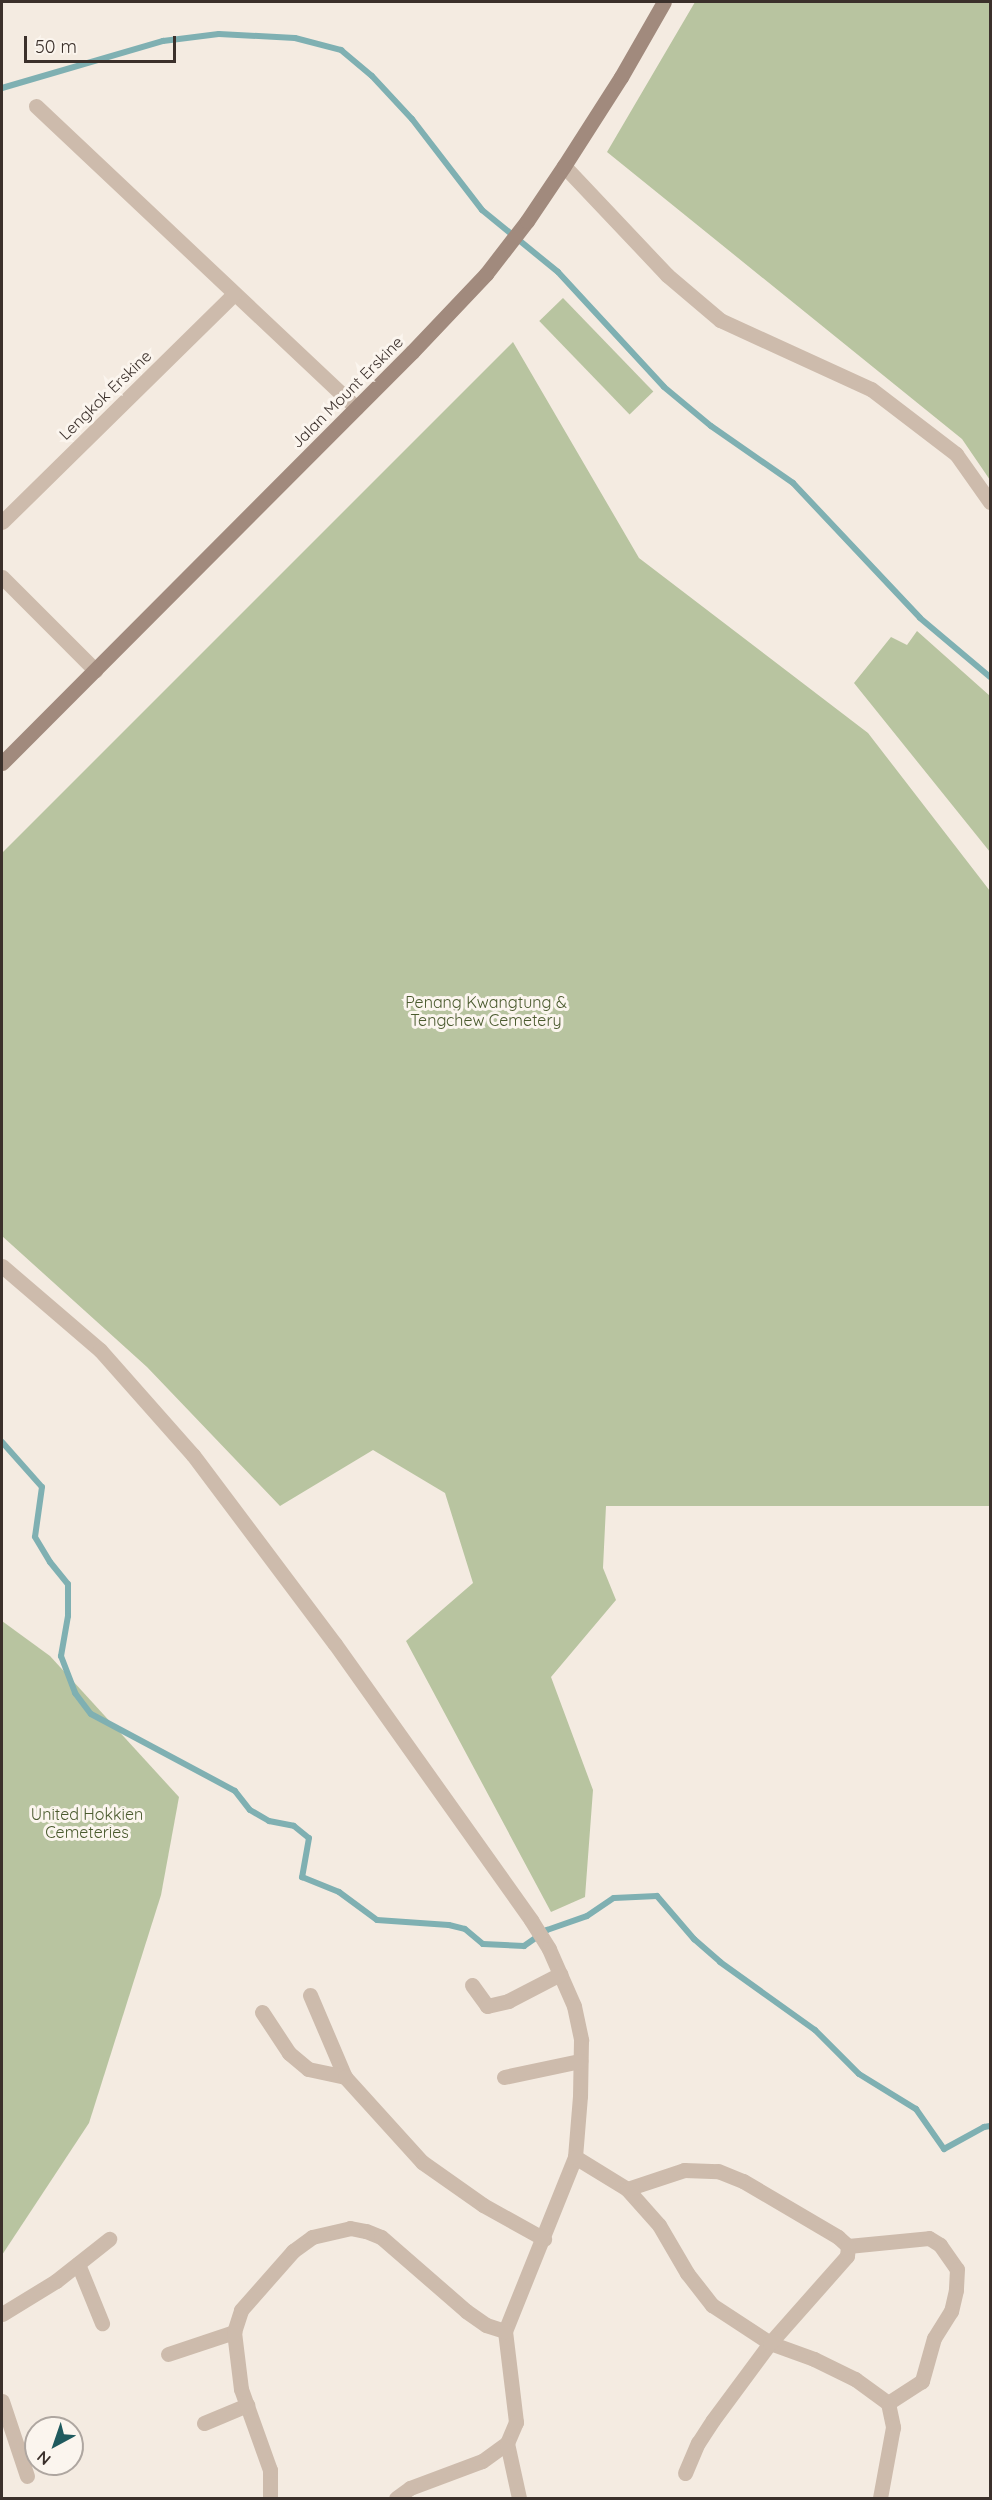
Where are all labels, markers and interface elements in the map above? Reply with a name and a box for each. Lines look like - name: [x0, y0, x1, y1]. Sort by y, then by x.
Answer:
- scale bar: [27, 24, 178, 62]
- text: 50 m: [35, 35, 77, 58]
- street label: Jalan Mount Erskine: [287, 332, 407, 452]
- street label: Lengkok Erskine: [55, 346, 155, 444]
- park label: Penang Kwangtung & Tengchew Cemetery: [405, 992, 567, 1030]
- park label: United Hokkien Cemeteries: [31, 1804, 143, 1842]
- north arrow: [24, 2416, 84, 2476]
- text: N: [33, 2447, 55, 2470]

